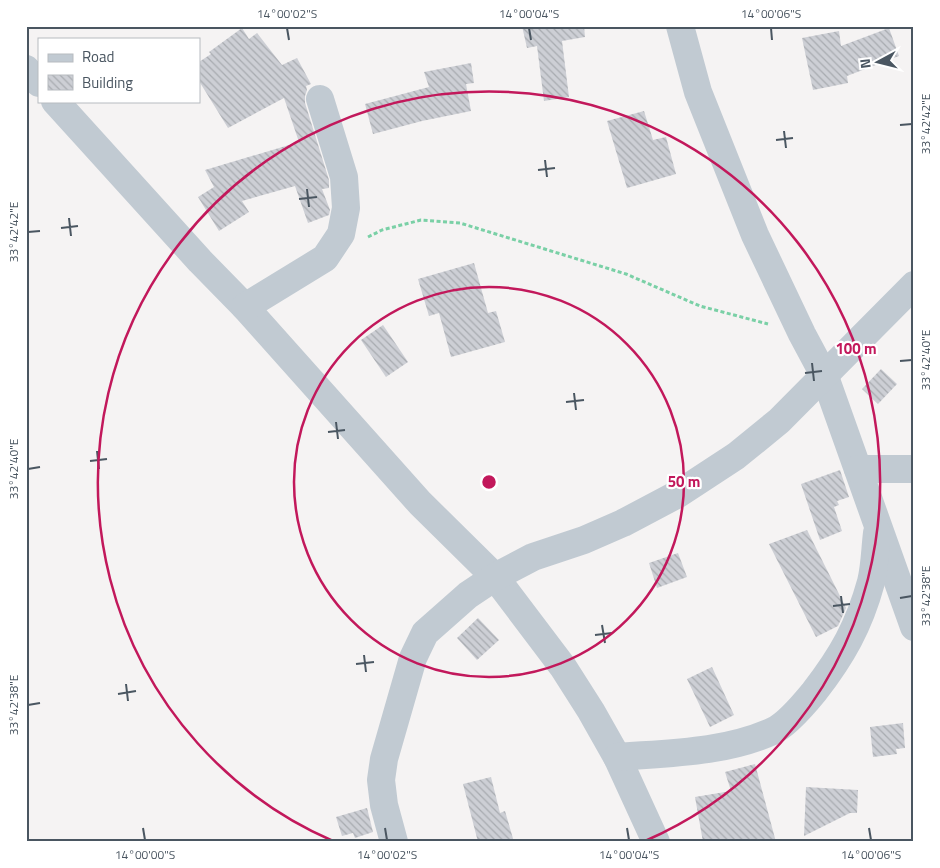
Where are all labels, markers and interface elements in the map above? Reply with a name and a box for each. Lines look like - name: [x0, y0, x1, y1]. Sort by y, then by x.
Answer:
- text: 14°00'02"S: [257, 4, 317, 23]
- text: 14°00'04"S: [499, 4, 559, 23]
- text: 14°00'06"S: [741, 4, 801, 23]
- legend: [38, 38, 200, 102]
- north arrow: [852, 38, 902, 88]
- text: Road: [82, 45, 114, 68]
- text: N: [854, 58, 876, 70]
- text: Building: [82, 71, 133, 94]
- text: 33°42'42"E: [916, 93, 935, 154]
- text: 33°42'42"E: [4, 201, 23, 262]
- text: 33°42'40"E: [916, 329, 935, 390]
- text: 100 m: [835, 337, 877, 360]
- text: 33°42'40"E: [4, 438, 23, 499]
- text: 50 m: [668, 470, 700, 493]
- centre of rings: [480, 473, 498, 491]
- text: 33°42'38"E: [916, 565, 935, 626]
- text: 33°42'38"E: [4, 674, 23, 735]
- text: 14°00'00"S: [115, 845, 175, 864]
- text: 14°00'02"S: [357, 845, 417, 864]
- text: 14°00'04"S: [599, 845, 659, 864]
- text: 14°00'06"S: [841, 845, 901, 864]

